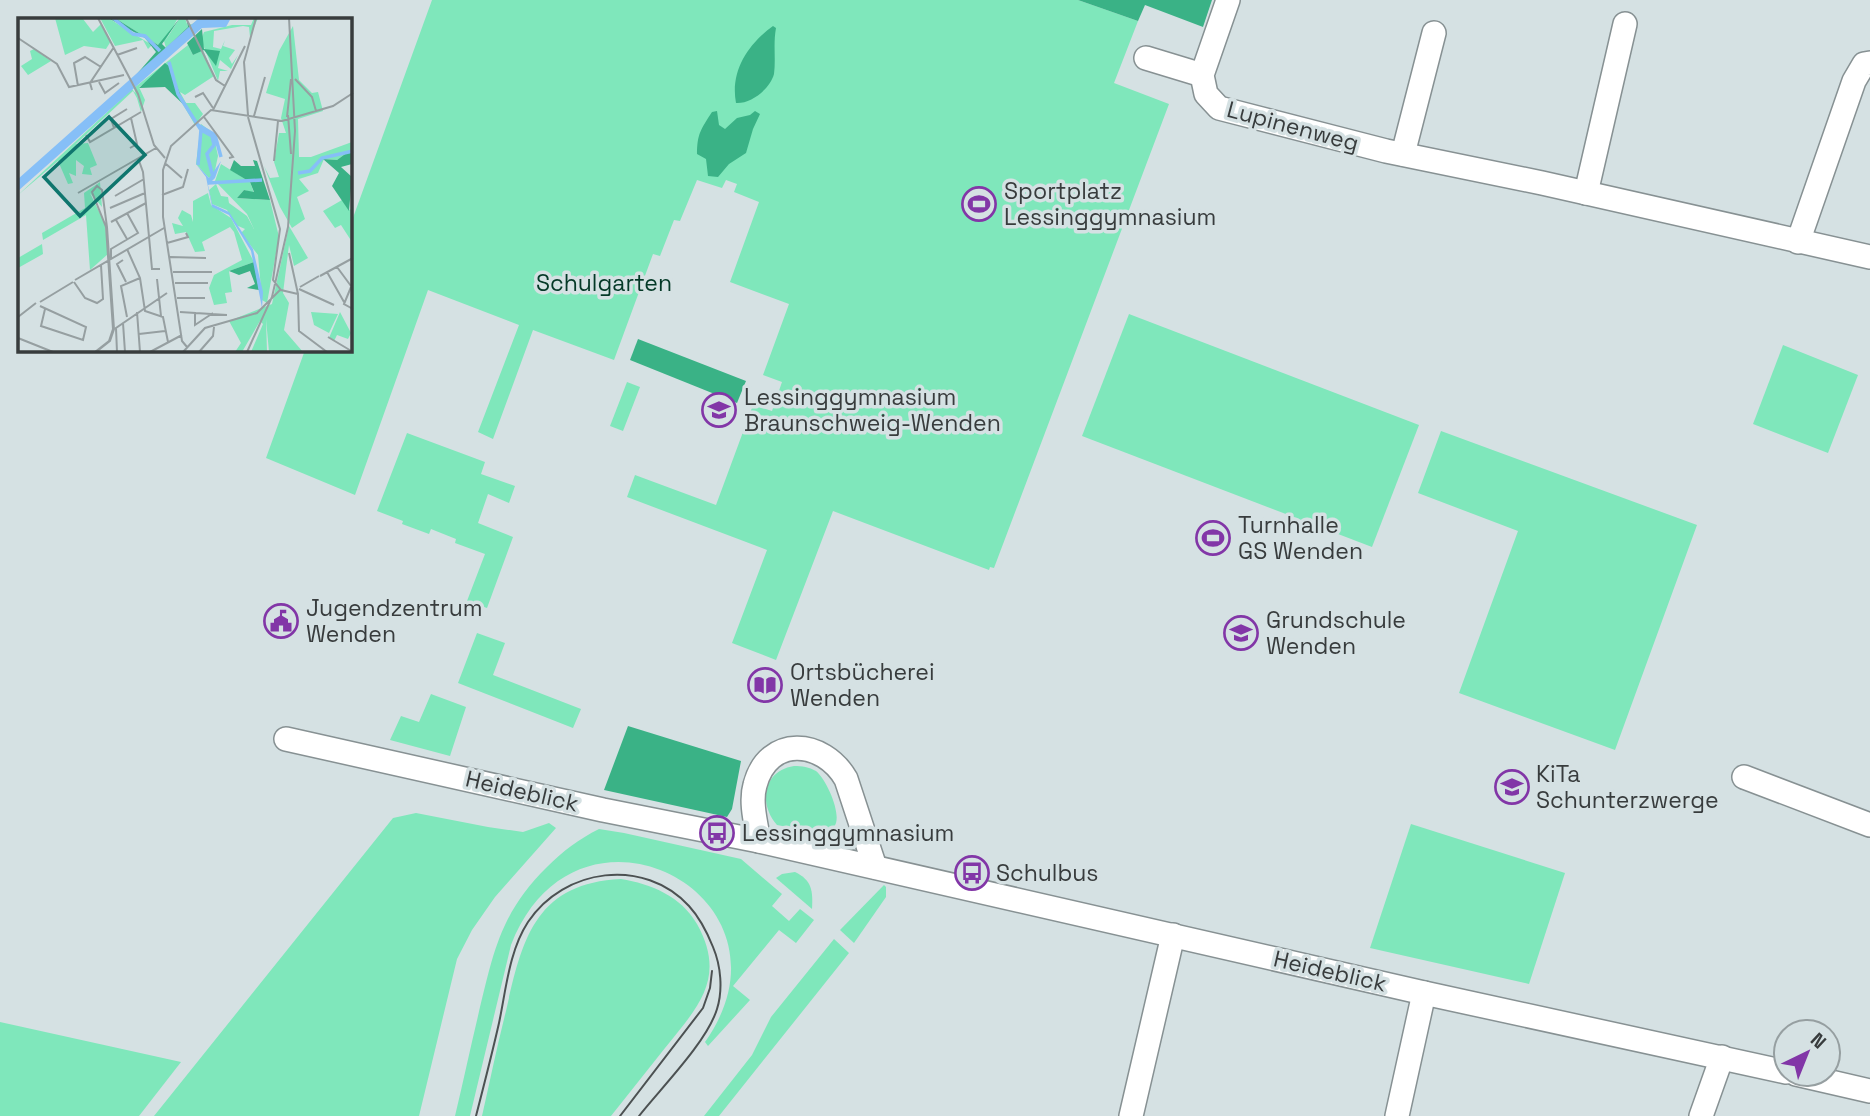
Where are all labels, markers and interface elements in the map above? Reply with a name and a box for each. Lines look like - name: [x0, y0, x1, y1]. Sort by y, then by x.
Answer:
- inset map: [18, 18, 352, 352]
- street label: Lupinenweg: [1224, 94, 1362, 158]
- place label: Sportplatz Lessinggymnasium: [1004, 176, 1216, 232]
- sports icon: Sportplatz Lessinggymnasium: [960, 185, 998, 223]
- park label: Schulgarten: [536, 268, 672, 298]
- place label: Lessinggymnasium Braunschweig-Wenden: [744, 382, 1001, 438]
- school or university icon: Lessinggymnasium Braunschweig-Wenden: [700, 391, 738, 429]
- place label: Turnhalle GS Wenden: [1238, 510, 1363, 566]
- sports icon: Turnhalle GS Wenden: [1194, 519, 1232, 557]
- place label: Jugendzentrum Wenden: [306, 593, 482, 649]
- public building icon: Jugendzentrum Wenden: [262, 602, 300, 640]
- place label: Grundschule Wenden: [1266, 605, 1406, 661]
- school or university icon: Grundschule Wenden: [1222, 614, 1260, 652]
- place label: Ortsbücherei Wenden: [790, 657, 935, 713]
- library icon: Ortsbücherei Wenden: [746, 666, 784, 704]
- place label: KiTa Schunterzwerge: [1536, 759, 1719, 815]
- street label: Heideblick: [463, 763, 581, 819]
- school or university icon: KiTa Schunterzwerge: [1493, 768, 1531, 806]
- bus stop icon: Lessinggymnasium: [698, 814, 736, 852]
- place label: Lessinggymnasium: [742, 818, 954, 848]
- bus stop icon: Schulbus: [953, 854, 991, 892]
- place label: Schulbus: [996, 858, 1099, 888]
- street label: Heideblick: [1271, 943, 1389, 999]
- north arrow: [1772, 1018, 1842, 1088]
- text: N: [1805, 1027, 1831, 1054]

